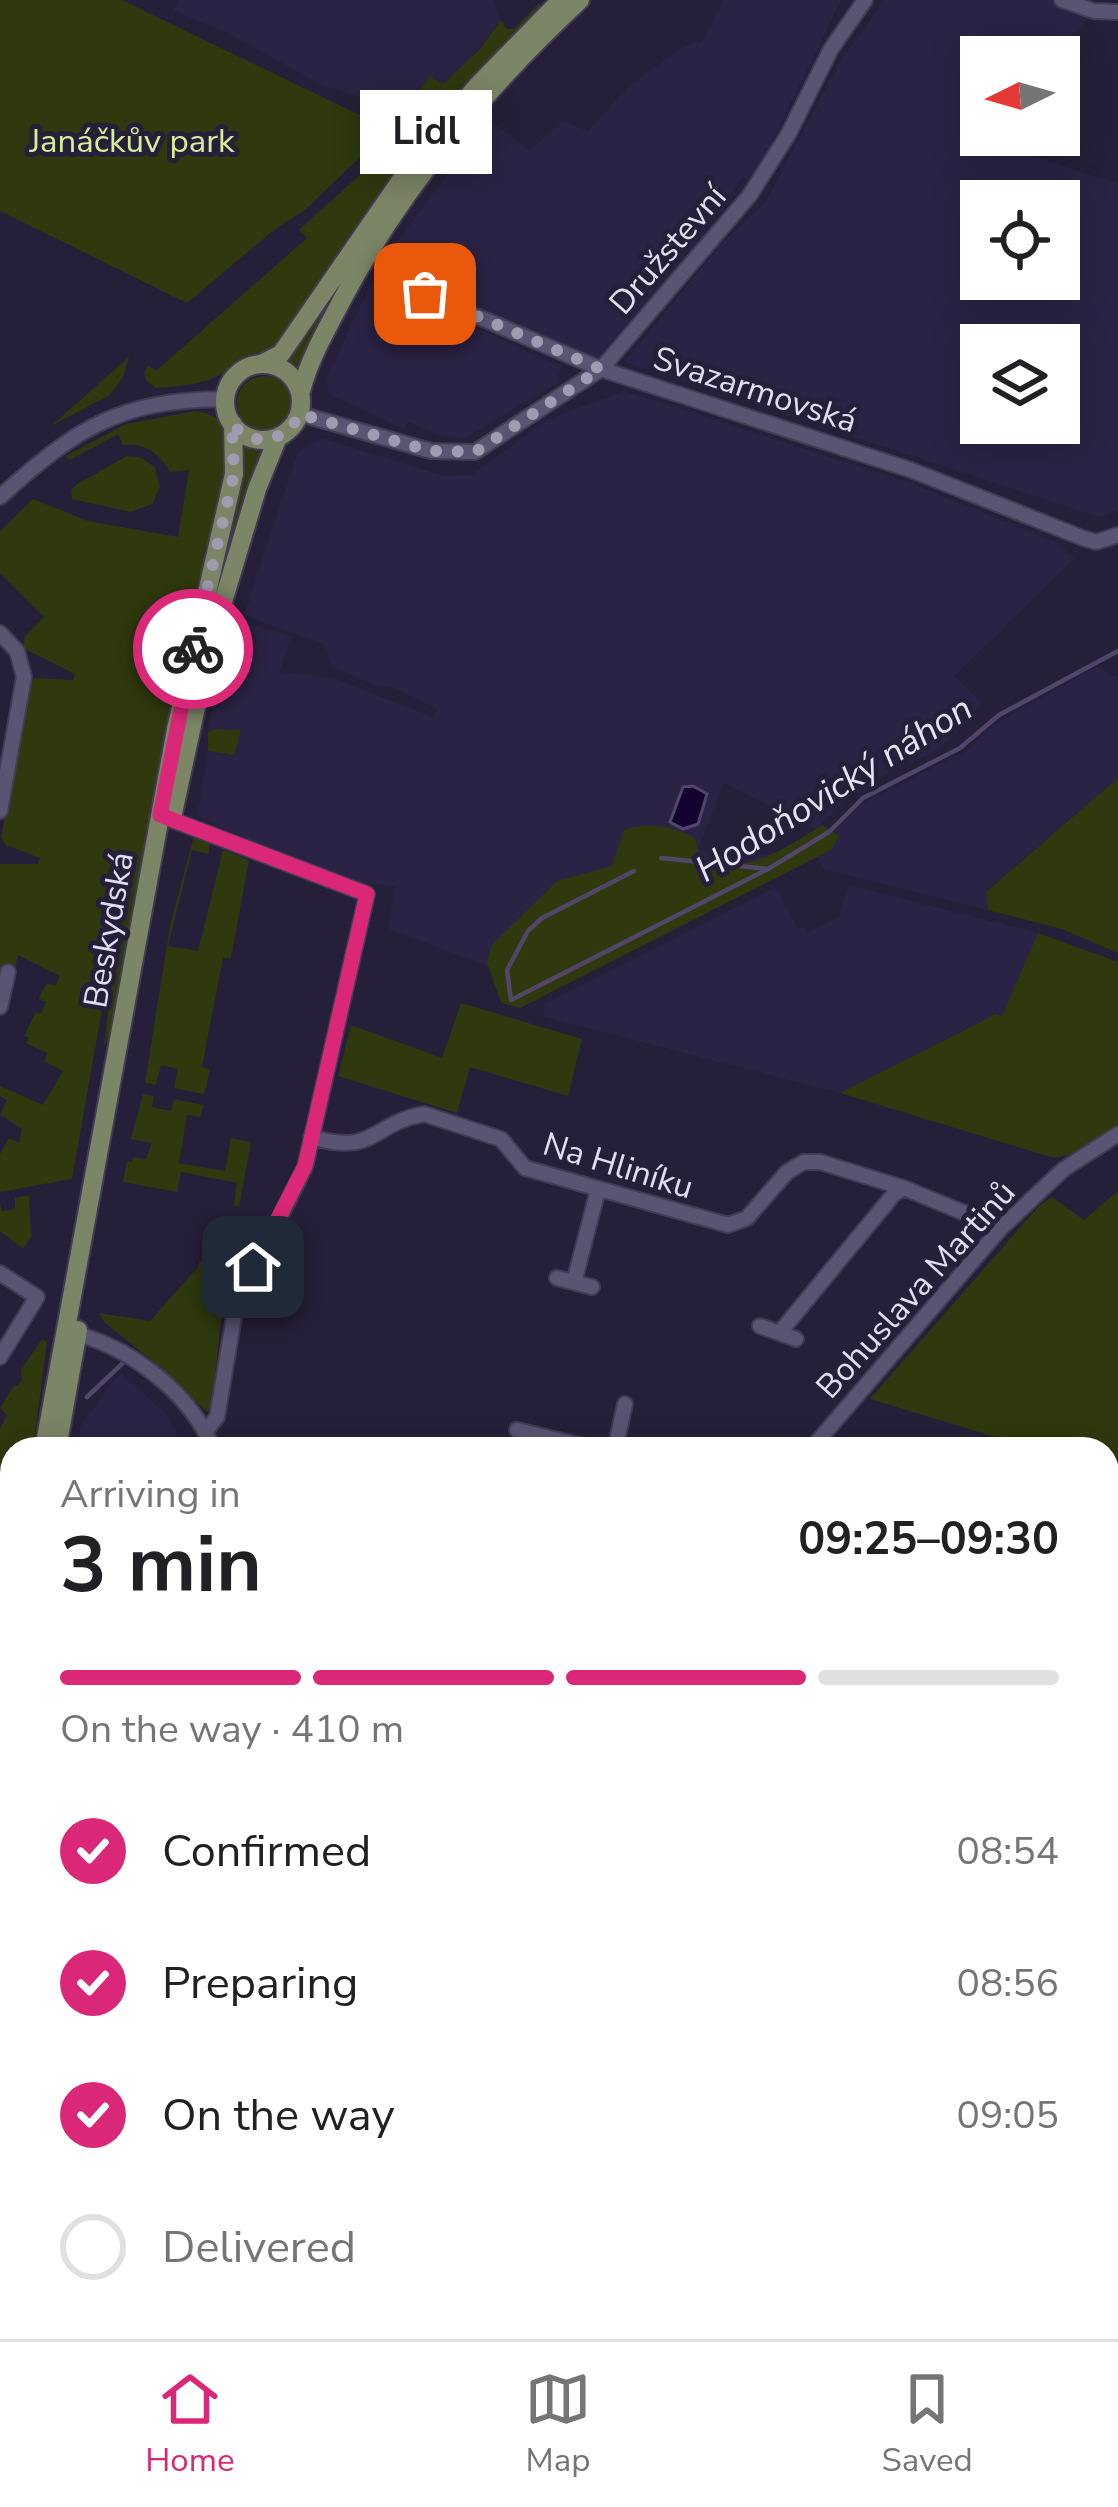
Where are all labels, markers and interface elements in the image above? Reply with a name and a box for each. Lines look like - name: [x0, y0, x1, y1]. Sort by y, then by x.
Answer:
- north arrow: [960, 36, 1080, 156]
- map controls: [960, 36, 1080, 444]
- callout: Lidl: [359, 90, 491, 174]
- text: Lidl: [392, 105, 460, 158]
- park label: Janáčkův park: [28, 119, 235, 164]
- street label: Družstevní: [599, 174, 738, 324]
- button: locate: [960, 180, 1080, 300]
- pin: [374, 243, 476, 345]
- icon: bag: [392, 261, 458, 327]
- button: layers: [960, 324, 1080, 444]
- street label: Svazarmovská: [648, 336, 862, 444]
- courier: [133, 589, 253, 709]
- icon: bike: [160, 616, 226, 682]
- water label: Hodoňovický náhon: [686, 684, 982, 894]
- street label: Beskydská: [73, 849, 145, 1011]
- street label: Na Hliníku: [537, 1122, 699, 1210]
- street label: Bohuslava Martinů: [806, 1172, 1026, 1408]
- pin: [202, 1216, 304, 1318]
- icon: home: [220, 1234, 286, 1300]
- text: Arriving in: [60, 1468, 241, 1521]
- text: 09:25–09:30: [798, 1509, 1059, 1570]
- text: 3 min: [60, 1512, 262, 1619]
- text: On the way · 410 m: [60, 1703, 404, 1756]
- icon: check: [60, 1818, 126, 1884]
- text: Confirmed: [162, 1821, 371, 1882]
- text: 08:54: [957, 1825, 1059, 1878]
- icon: check: [60, 1950, 126, 2016]
- text: Preparing: [162, 1953, 358, 2014]
- text: 08:56: [957, 1957, 1059, 2010]
- icon: check: [60, 2082, 126, 2148]
- text: On the way: [162, 2085, 395, 2146]
- text: 09:05: [957, 2089, 1059, 2142]
- text: Delivered: [162, 2217, 356, 2278]
- tab: Home: [145, 2366, 235, 2483]
- tab: Map: [525, 2366, 591, 2483]
- tab: Saved: [882, 2366, 973, 2483]

